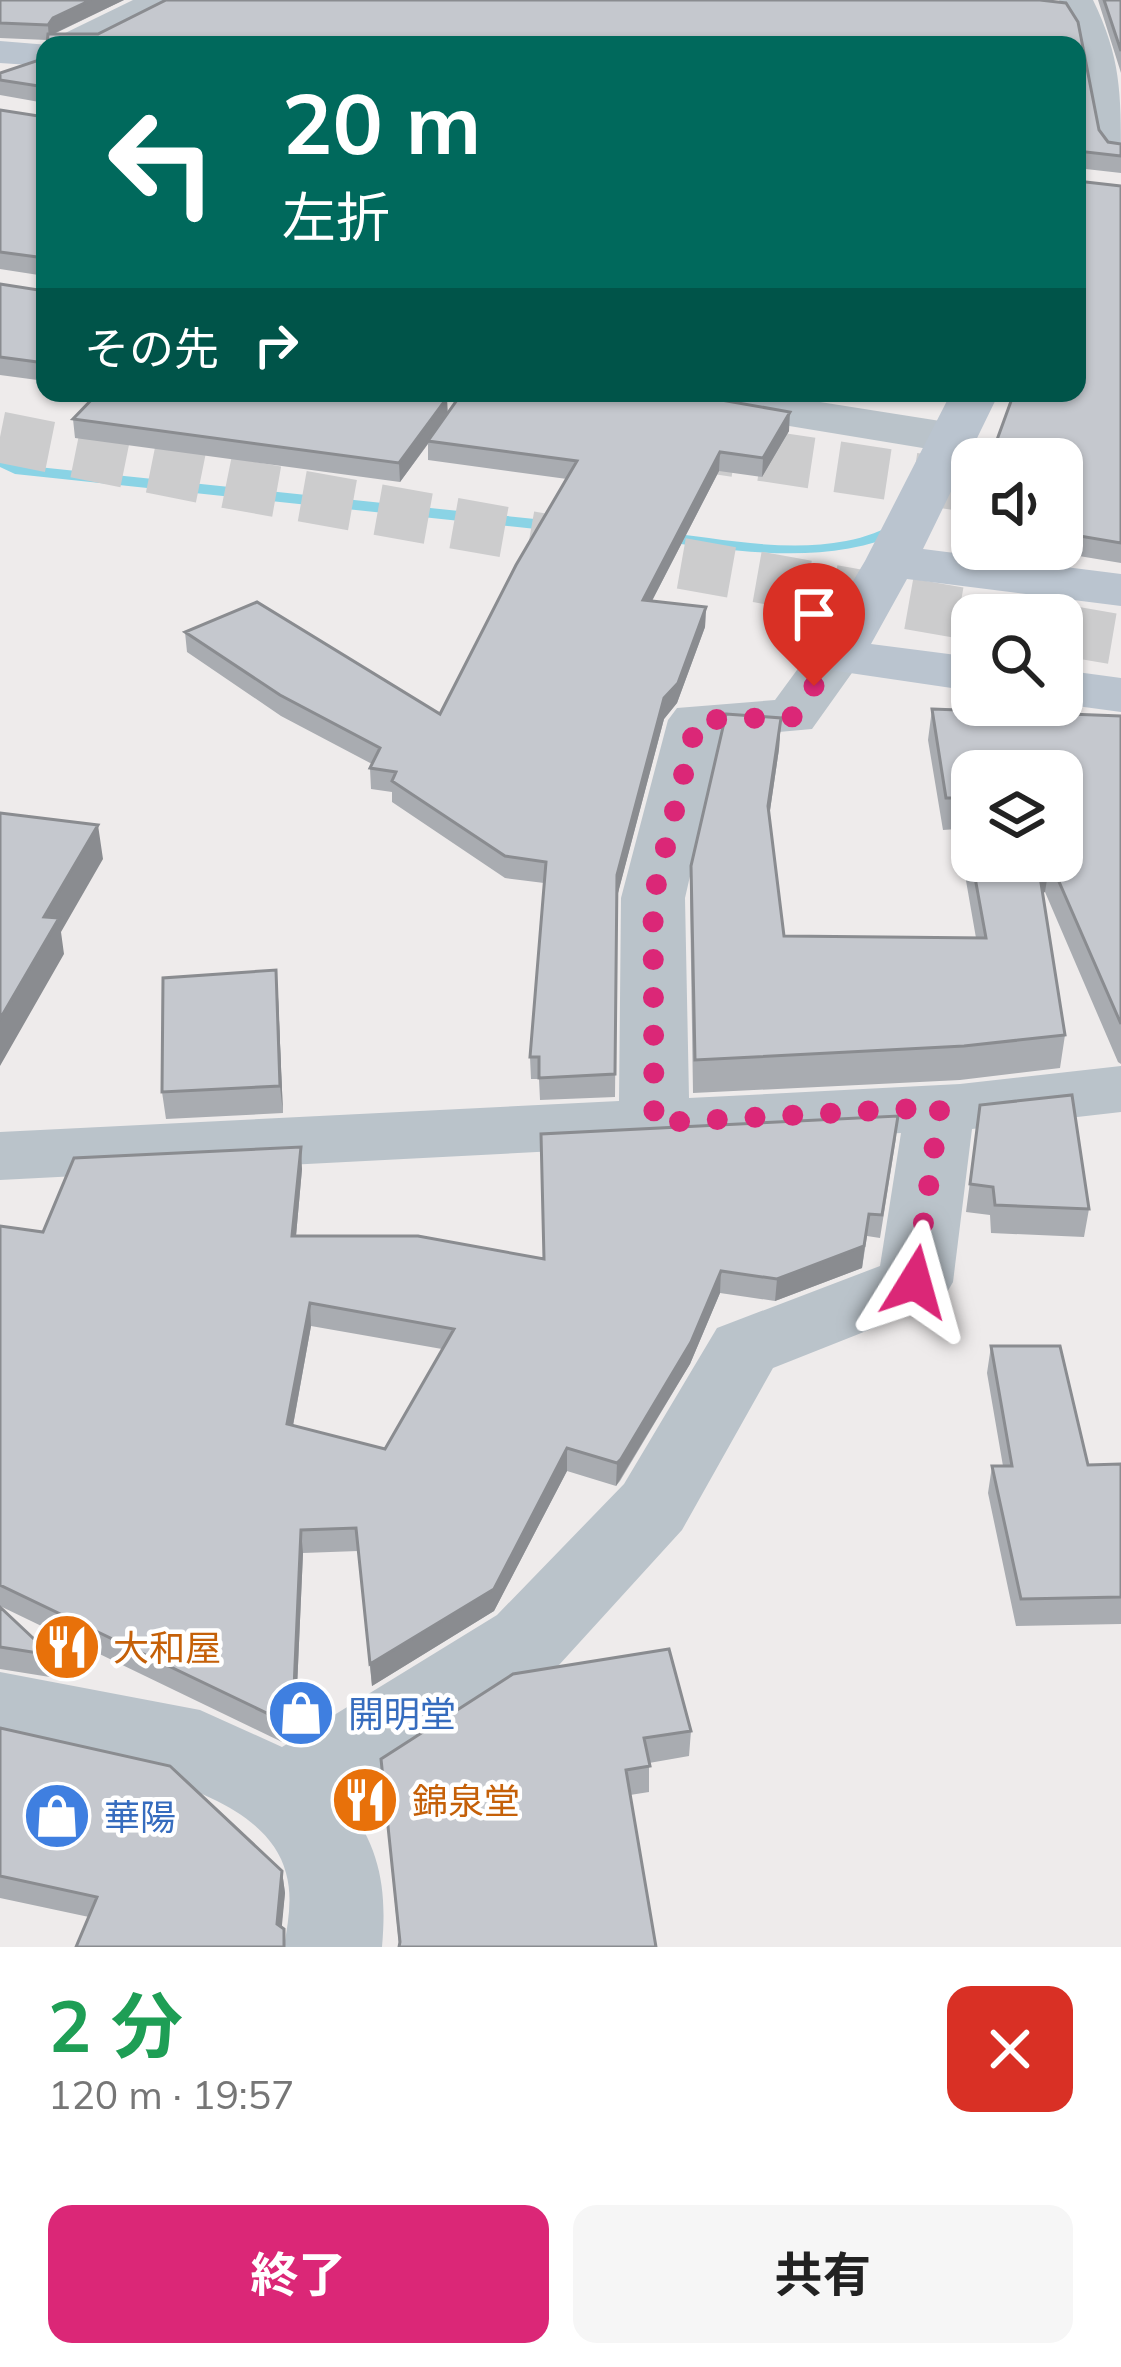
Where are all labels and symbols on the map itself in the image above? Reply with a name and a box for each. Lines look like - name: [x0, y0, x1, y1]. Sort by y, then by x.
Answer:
- pin: [763, 563, 865, 686]
- position arrow: [852, 1219, 978, 1345]
- restaurant icon: 大和屋: [32, 1612, 102, 1682]
- place label: 大和屋: [113, 1625, 221, 1670]
- shop icon: 開明堂: [266, 1678, 336, 1748]
- place label: 開明堂: [348, 1691, 456, 1736]
- restaurant icon: 錦泉堂: [330, 1765, 400, 1835]
- place label: 錦泉堂: [412, 1778, 520, 1823]
- shop icon: 華陽: [22, 1781, 92, 1851]
- place label: 華陽: [104, 1794, 176, 1839]

